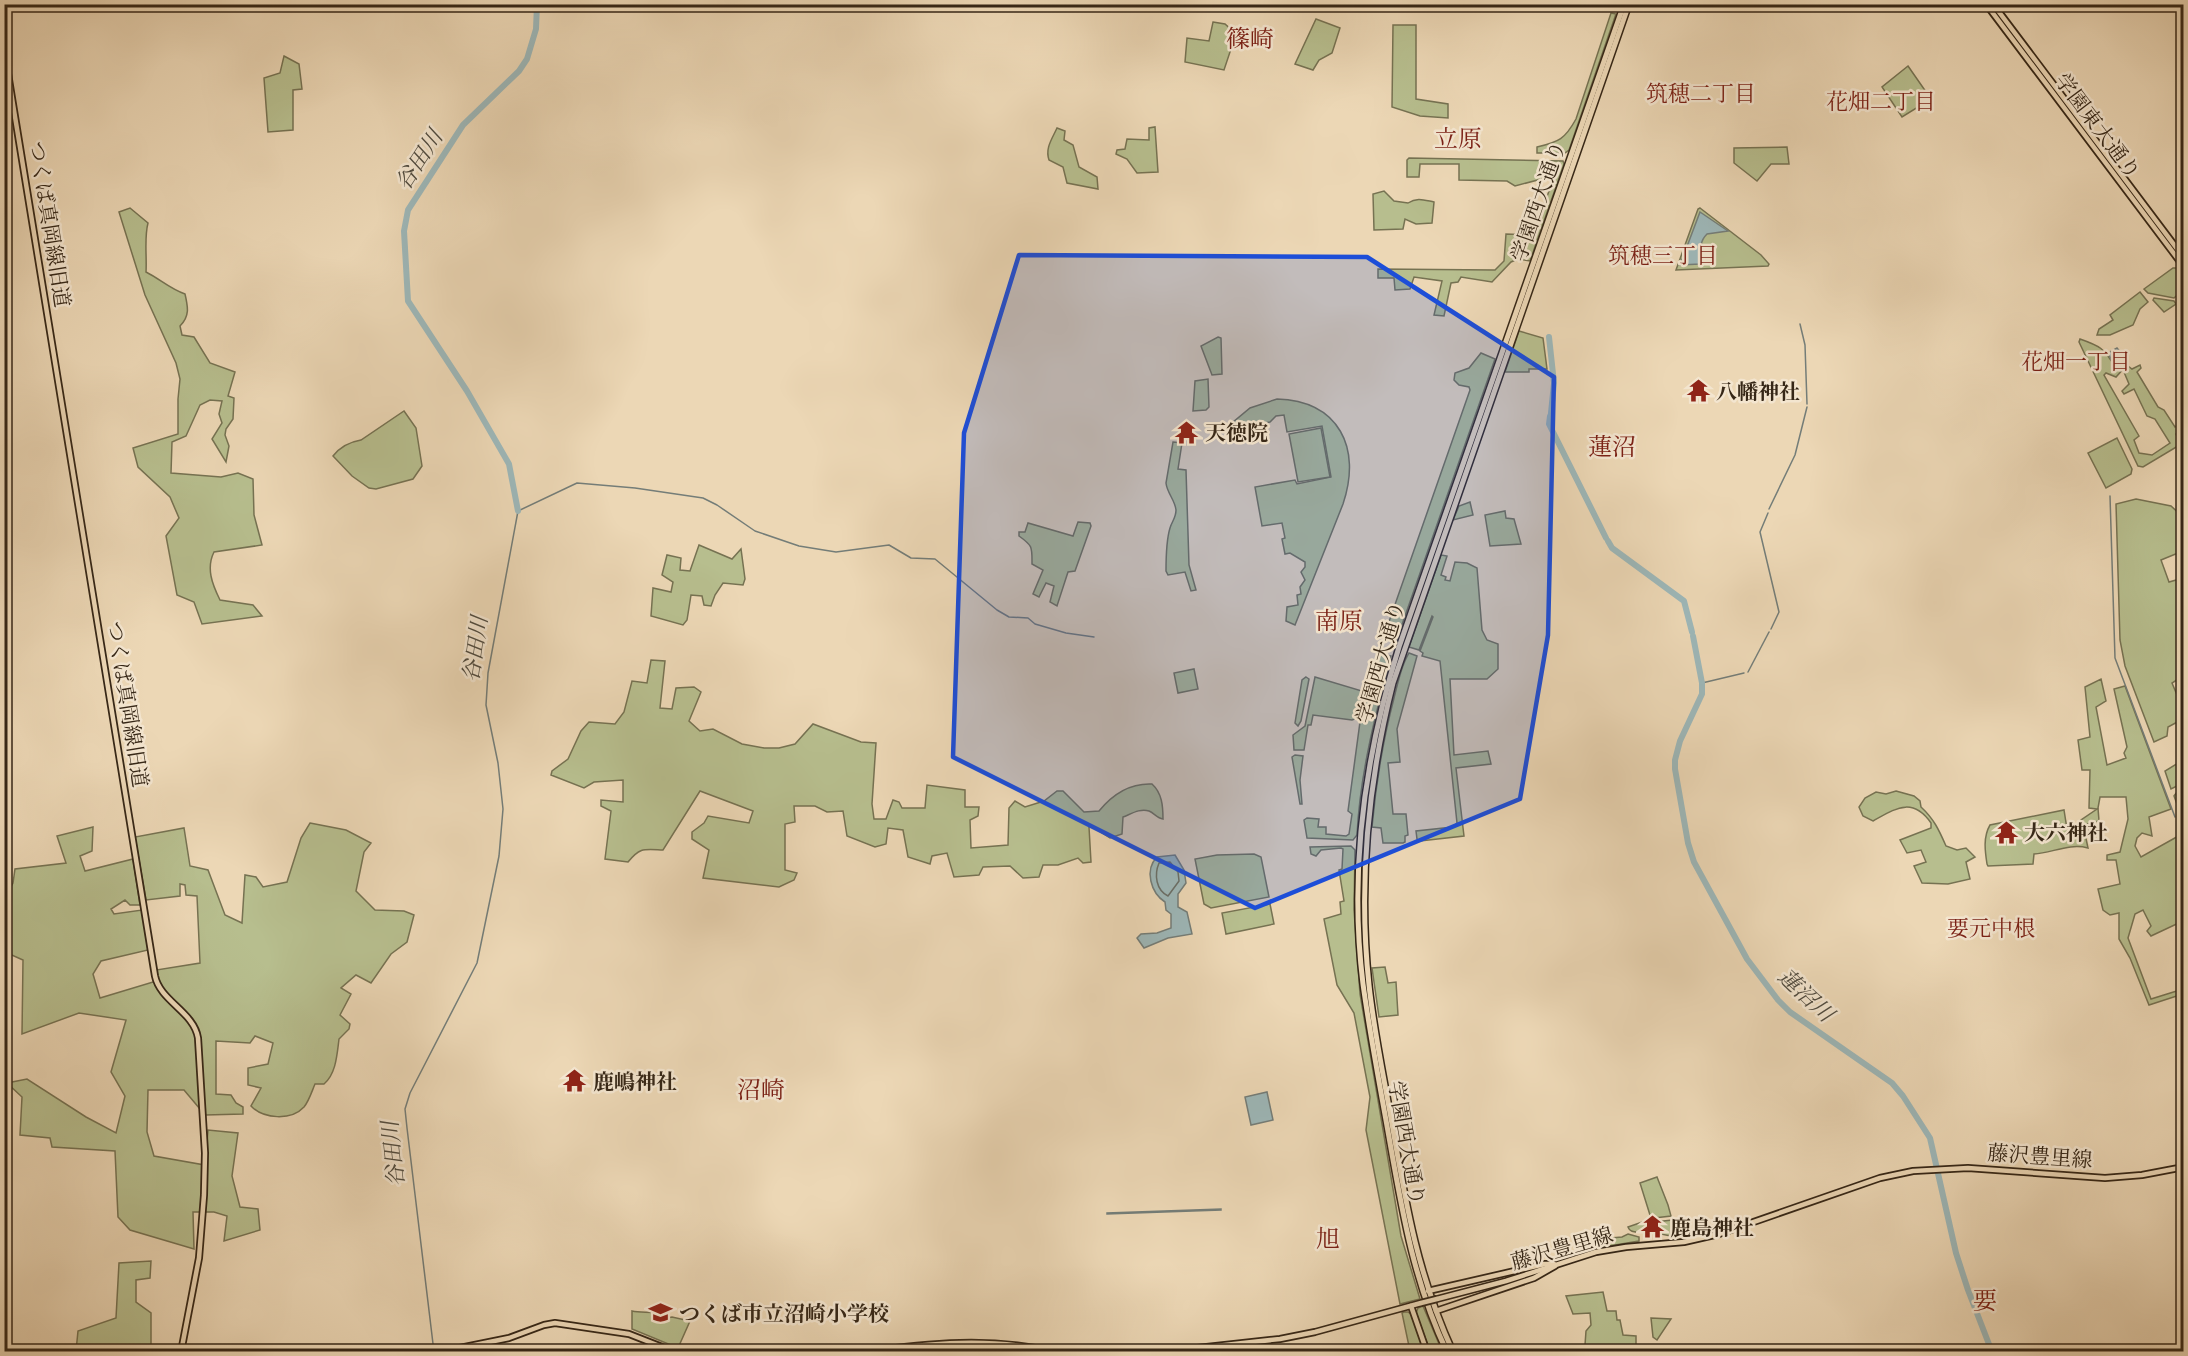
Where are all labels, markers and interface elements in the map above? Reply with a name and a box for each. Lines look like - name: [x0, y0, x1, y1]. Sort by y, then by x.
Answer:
- district label: 篠崎: [1226, 23, 1274, 54]
- street label: 学園東大通り: [2049, 68, 2147, 184]
- district label: 筑穂二丁目: [1646, 79, 1756, 108]
- district label: 花畑二丁目: [1826, 87, 1936, 116]
- water label: 谷田川: [389, 123, 450, 196]
- district label: 立原: [1434, 123, 1482, 154]
- street label: 学園西大通り: [1505, 137, 1571, 265]
- street label: つくば真岡線旧道: [24, 139, 76, 309]
- district label: 筑穂三丁目: [1608, 241, 1718, 270]
- district label: 花畑一丁目: [2021, 347, 2131, 376]
- temple icon: 八幡神社: [1685, 378, 1711, 404]
- place label: 八幡神社: [1716, 378, 1800, 405]
- temple icon: 天徳院: [1174, 419, 1200, 445]
- place label: 天徳院: [1205, 419, 1268, 446]
- district label: 蓮沼: [1588, 431, 1636, 462]
- street label: 学園西大通り: [1350, 598, 1410, 726]
- district label: 南原: [1315, 605, 1363, 636]
- water label: 谷田川: [456, 612, 494, 684]
- street label: つくば真岡線旧道: [102, 619, 154, 789]
- temple icon: 大六神社: [1993, 819, 2019, 845]
- place label: 大六神社: [2024, 819, 2108, 846]
- district label: 要元中根: [1947, 914, 2035, 943]
- water label: 蓮沼川: [1772, 962, 1841, 1029]
- temple icon: 鹿嶋神社: [562, 1068, 588, 1094]
- place label: 鹿嶋神社: [593, 1068, 677, 1095]
- district label: 沼崎: [737, 1074, 785, 1105]
- street label: 学園西大通り: [1383, 1079, 1431, 1207]
- water label: 谷田川: [375, 1118, 411, 1188]
- street label: 藤沢豊里線: [1987, 1139, 2093, 1173]
- temple icon: 鹿島神社: [1639, 1214, 1665, 1240]
- place label: 鹿島神社: [1670, 1214, 1754, 1241]
- street label: 藤沢豊里線: [1508, 1221, 1616, 1275]
- district label: 旭: [1316, 1223, 1340, 1254]
- district label: 要: [1973, 1285, 1997, 1316]
- school or university icon: つくば市立沼崎小学校: [648, 1300, 674, 1326]
- place label: つくば市立沼崎小学校: [679, 1300, 889, 1327]

